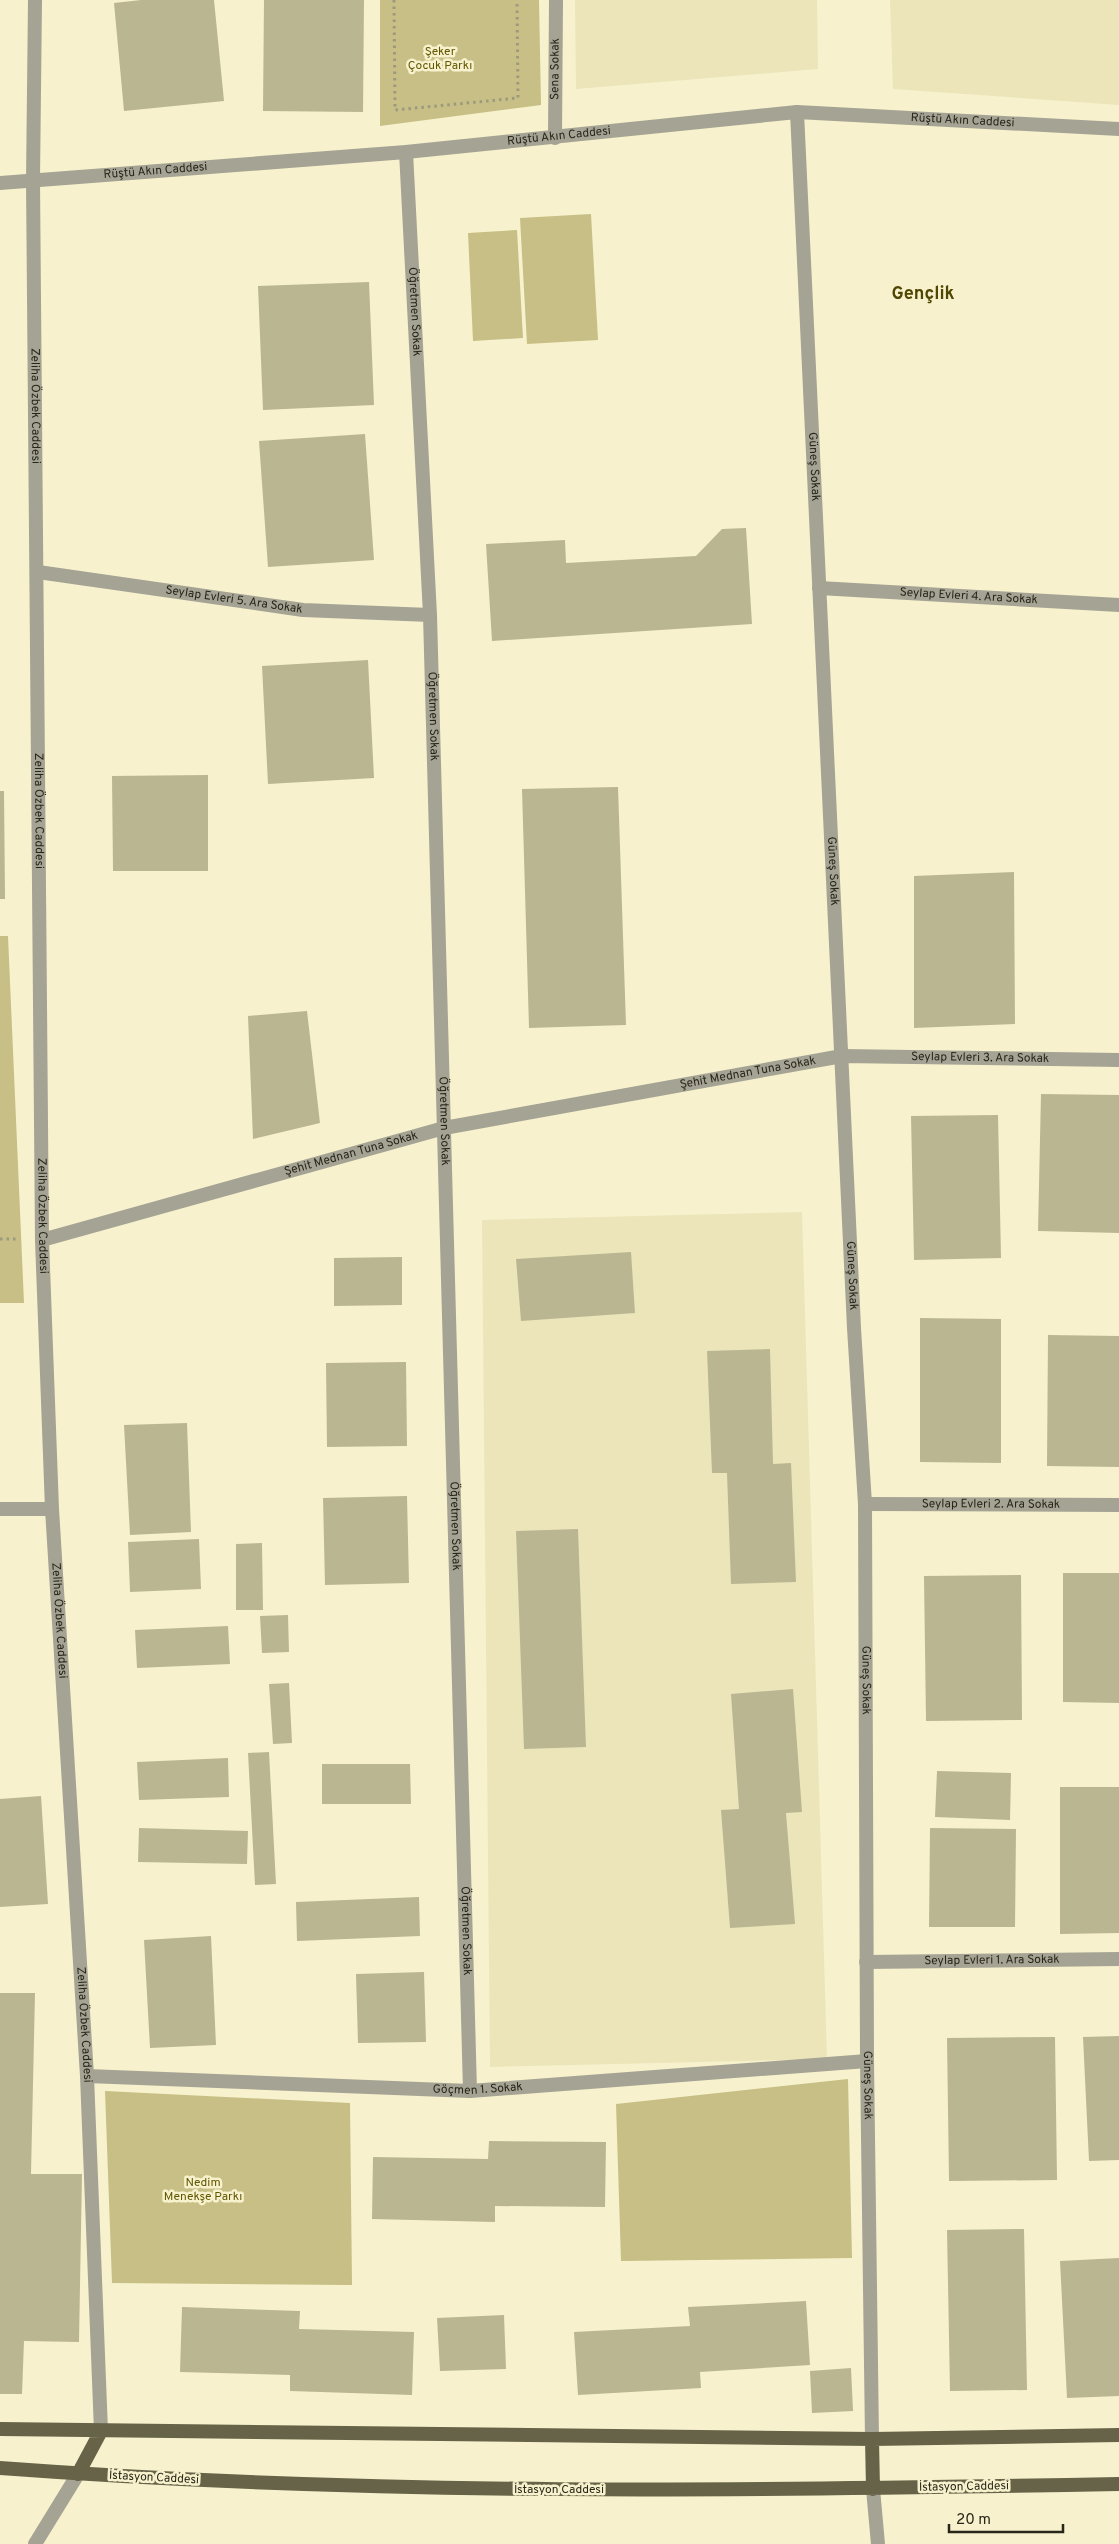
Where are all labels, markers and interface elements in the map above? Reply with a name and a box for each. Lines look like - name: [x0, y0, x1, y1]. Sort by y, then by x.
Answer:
- street label: Sena Sokak: [547, 38, 564, 100]
- park label: Şeker Çocuk Parkı: [408, 44, 472, 74]
- street label: Rüştü Akın Caddesi: [910, 110, 1015, 131]
- street label: Rüştü Akın Caddesi: [506, 123, 612, 150]
- street label: Rüştü Akın Caddesi: [103, 159, 208, 183]
- street label: Öğretmen Sokak: [404, 267, 425, 357]
- district label: Gençlik: [891, 283, 955, 306]
- street label: Zeliha Özbek Caddesi: [26, 348, 43, 464]
- street label: Güneş Sokak: [804, 432, 823, 502]
- street label: Seylap Evleri 5. Ara Sokak: [164, 582, 304, 618]
- street label: Seylap Evleri 4. Ara Sokak: [899, 585, 1038, 608]
- street label: Öğretmen Sokak: [424, 671, 442, 761]
- street label: Zeliha Özbek Caddesi: [30, 753, 47, 869]
- street label: Güneş Sokak: [823, 836, 842, 906]
- street label: Seylap Evleri 3. Ara Sokak: [911, 1049, 1049, 1067]
- street label: Şehit Mednan Tuna Sokak: [678, 1053, 817, 1093]
- street label: Öğretmen Sokak: [435, 1076, 453, 1166]
- street label: Şehit Mednan Tuna Sokak: [283, 1128, 420, 1180]
- street label: Zeliha Özbek Caddesi: [33, 1158, 51, 1274]
- street label: Güneş Sokak: [842, 1241, 861, 1311]
- street label: Öğretmen Sokak: [445, 1481, 464, 1571]
- street label: Seylap Evleri 2. Ara Sokak: [922, 1496, 1060, 1513]
- street label: Zeliha Özbek Caddesi: [47, 1562, 70, 1679]
- street label: Güneş Sokak: [858, 1646, 874, 1715]
- street label: Öğretmen Sokak: [456, 1886, 475, 1976]
- street label: Seylap Evleri 1. Ara Sokak: [924, 1952, 1060, 1969]
- street label: Zeliha Özbek Caddesi: [72, 1966, 95, 2083]
- street label: Güneş Sokak: [859, 2051, 876, 2120]
- street label: Göçmen 1. Sokak: [432, 2079, 523, 2099]
- park label: Nedim Menekşe Parkı: [164, 2175, 242, 2205]
- street label: İstasyon Caddesi: [109, 2468, 199, 2488]
- street label: İstasyon Caddesi: [919, 2478, 1009, 2496]
- street label: İstasyon Caddesi: [514, 2482, 604, 2498]
- scale bar: [949, 2502, 1063, 2534]
- text: 20 m: [956, 2511, 991, 2530]

